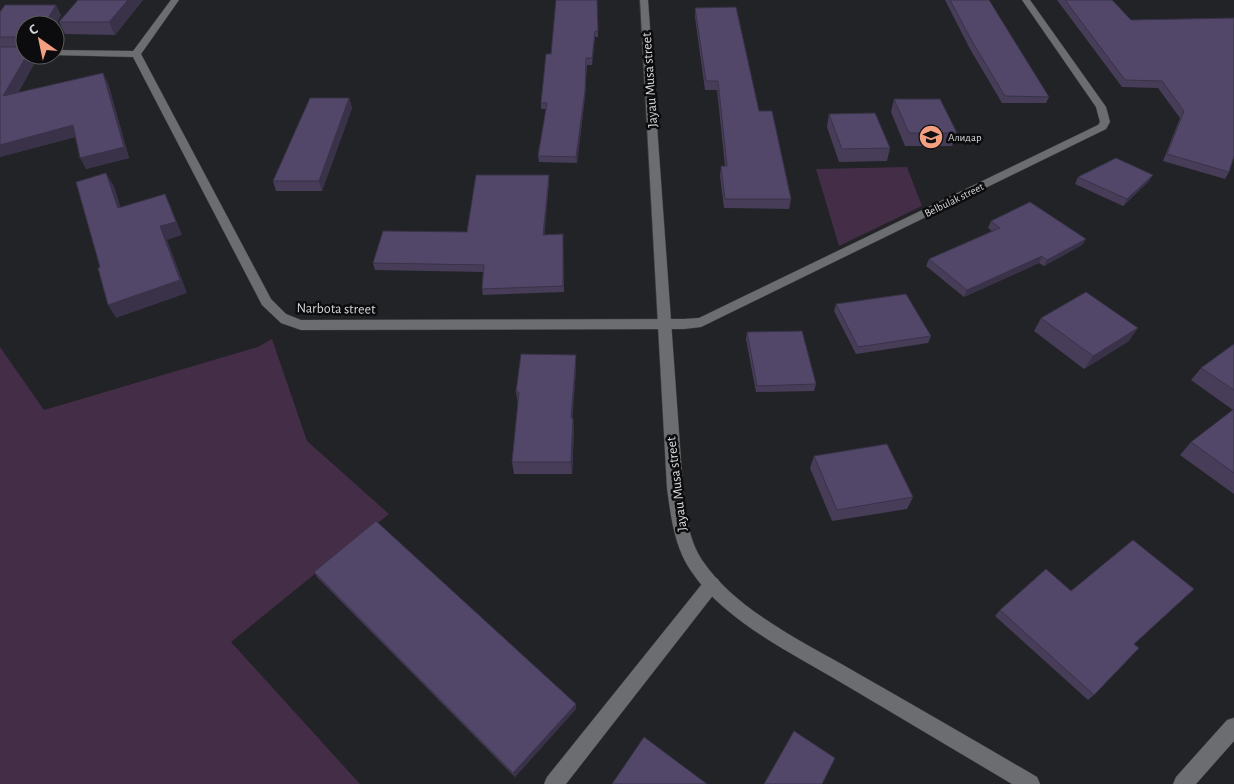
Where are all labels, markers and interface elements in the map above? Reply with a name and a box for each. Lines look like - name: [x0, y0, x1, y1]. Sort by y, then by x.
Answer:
- north arrow: [15, 15, 65, 65]
- text: С: [26, 22, 41, 38]
- street label: Jayau Musa street: [640, 31, 660, 128]
- school or university icon: Алидар: [918, 124, 944, 150]
- place label: Алидар: [948, 132, 982, 143]
- street label: Belbulak street: [923, 181, 986, 219]
- street label: Narbota street: [296, 301, 376, 317]
- street label: Jayau Musa street: [664, 435, 690, 532]

